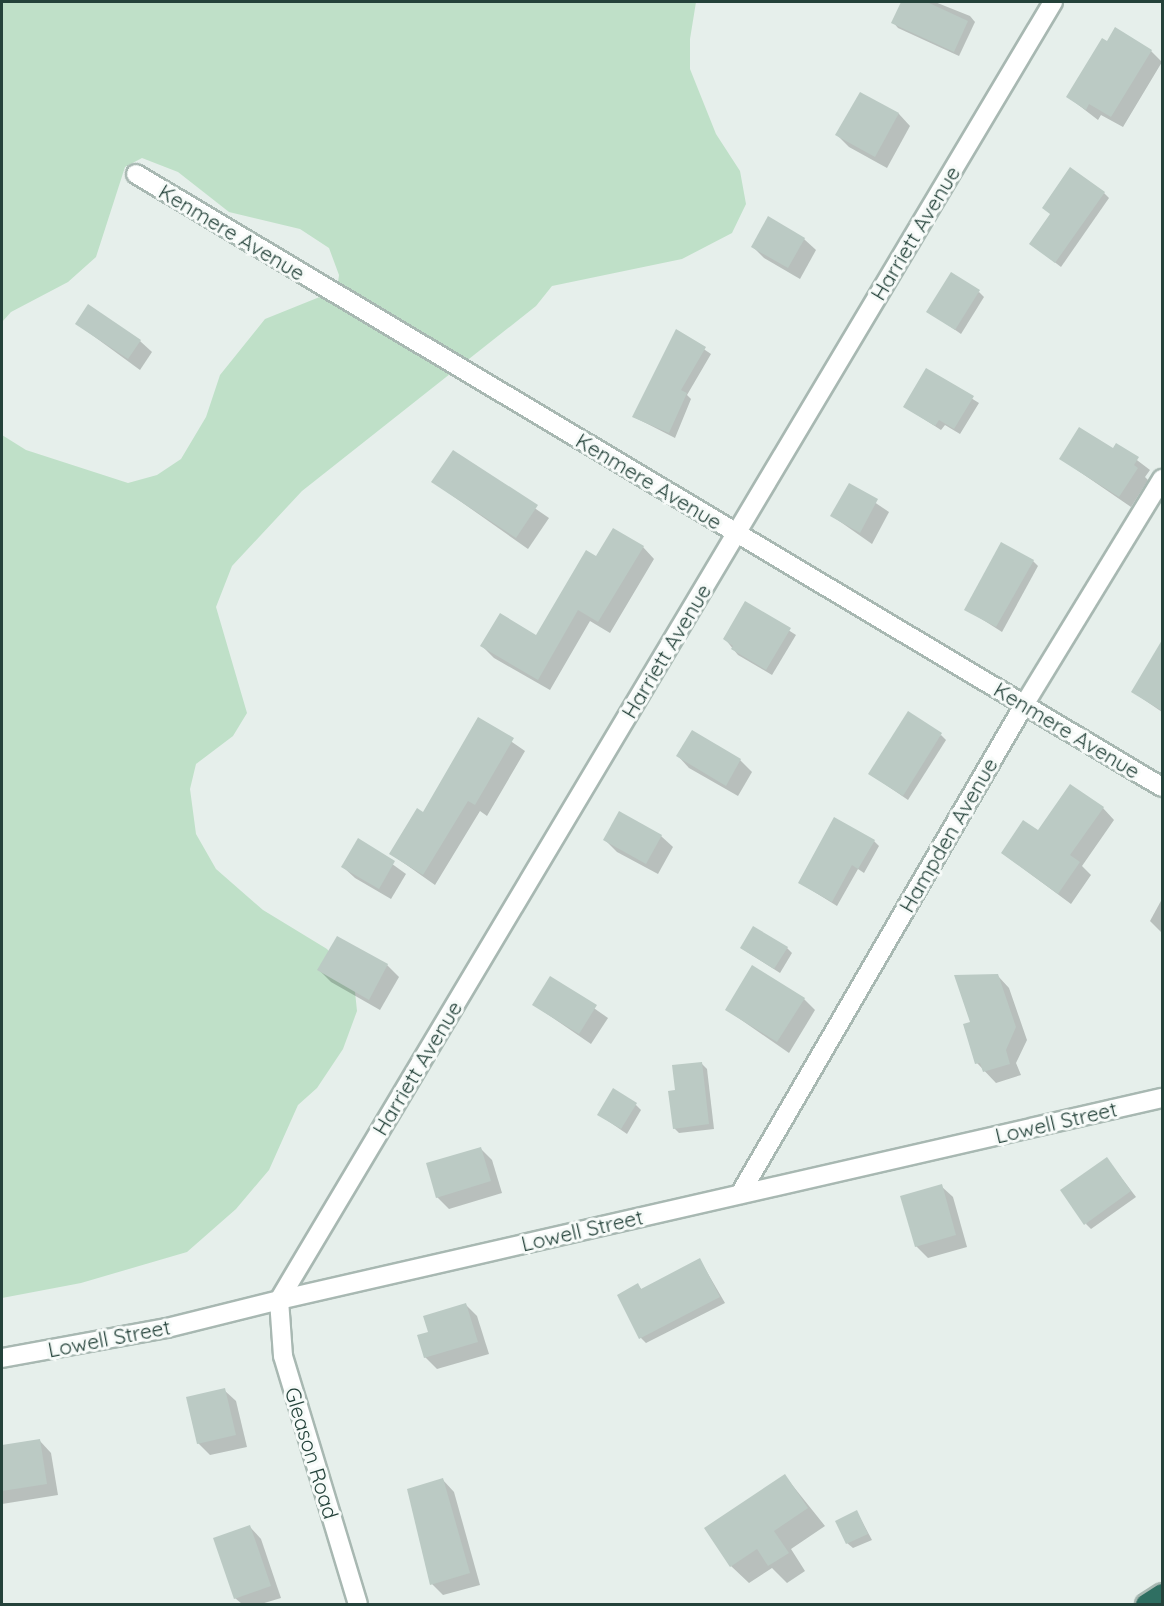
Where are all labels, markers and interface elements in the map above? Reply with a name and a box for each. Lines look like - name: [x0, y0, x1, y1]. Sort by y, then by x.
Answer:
- street label: Harriett Avenue: [865, 161, 965, 305]
- street label: Kenmere Avenue: [154, 179, 310, 285]
- street label: Kenmere Avenue: [571, 428, 727, 534]
- street label: Harriett Avenue: [616, 579, 716, 723]
- street label: Kenmere Avenue: [989, 677, 1145, 783]
- street label: Hampden Avenue: [894, 753, 1002, 917]
- street label: Harriett Avenue: [367, 996, 467, 1140]
- street label: Lowell Street: [993, 1096, 1119, 1148]
- street label: Lowell Street: [519, 1204, 645, 1256]
- street label: Lowell Street: [46, 1314, 172, 1362]
- street label: Gleason Road: [280, 1384, 344, 1522]

